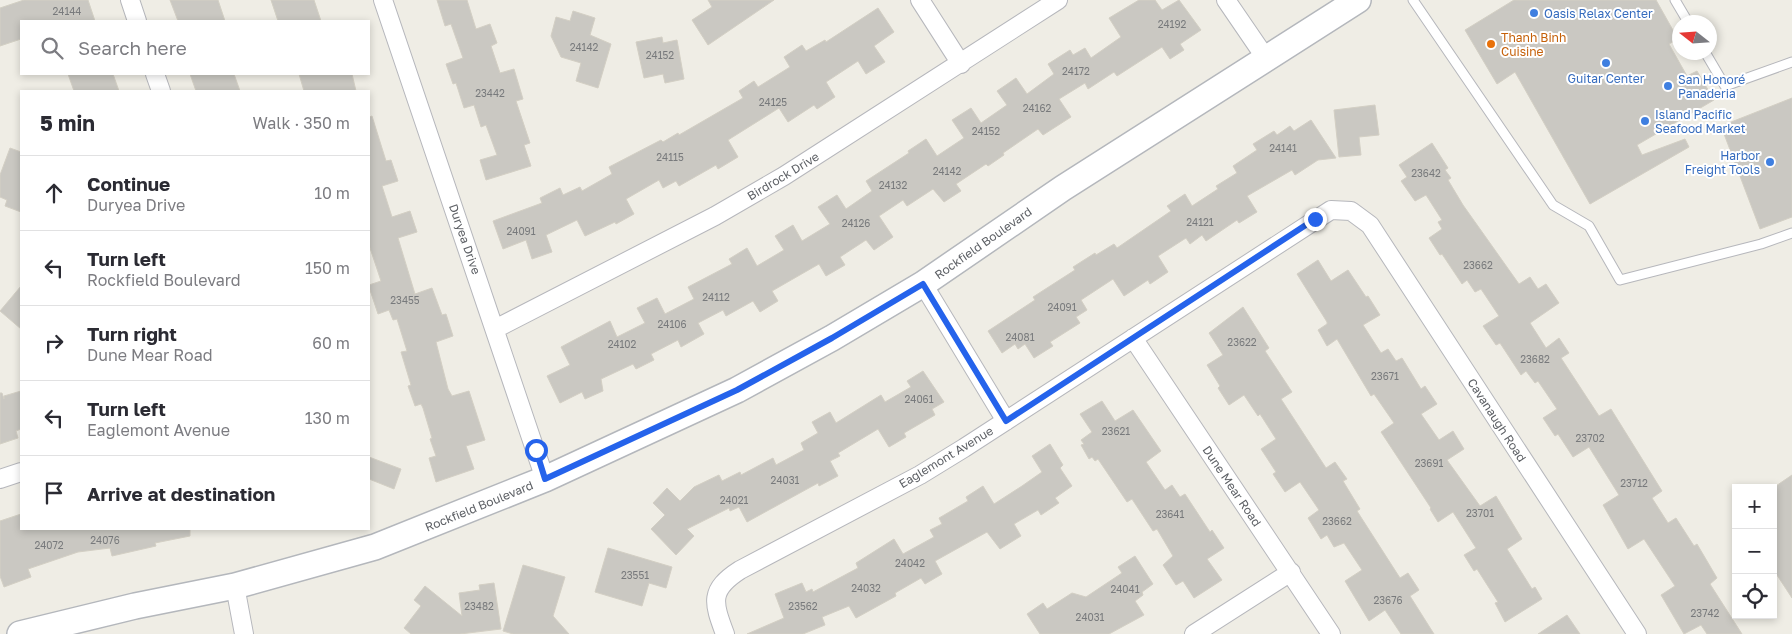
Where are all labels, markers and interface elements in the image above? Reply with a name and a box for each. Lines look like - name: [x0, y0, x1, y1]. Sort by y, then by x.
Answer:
- house number: 24144: [53, 5, 81, 17]
- place label: Oasis Relax Center: [1544, 6, 1653, 21]
- marker: Oasis Relax Center: [1528, 7, 1540, 19]
- north arrow: [1672, 15, 1717, 60]
- house number: 24192: [1158, 18, 1186, 30]
- search box: [20, 20, 370, 75]
- place label: Thanh Binh Cuisine: [1501, 30, 1566, 59]
- icon: search: [38, 34, 66, 62]
- text: Search here: [78, 36, 187, 59]
- marker: Thanh Binh Cuisine: [1485, 38, 1497, 50]
- house number: 24142: [570, 41, 599, 53]
- house number: 24152: [646, 49, 674, 61]
- marker: Guitar Center: [1600, 57, 1612, 69]
- house number: 24172: [1062, 65, 1090, 77]
- place label: Guitar Center: [1567, 71, 1645, 86]
- place label: San Honoré Panaderia: [1678, 72, 1745, 101]
- marker: San Honoré Panaderia: [1662, 80, 1674, 92]
- house number: 23442: [475, 87, 505, 99]
- house number: 24125: [759, 96, 787, 108]
- house number: 24162: [1023, 102, 1051, 114]
- place label: Island Pacific Seafood Market: [1655, 107, 1746, 136]
- text: 5 min: [40, 110, 95, 136]
- text: Walk · 350 m: [253, 113, 350, 133]
- marker: Island Pacific Seafood Market: [1639, 115, 1651, 127]
- house number: 24152: [972, 125, 1000, 137]
- house number: 24141: [1269, 142, 1297, 154]
- place label: Harbor Freight Tools: [1685, 148, 1760, 177]
- street label: Birdrock Drive: [744, 149, 822, 203]
- house number: 24115: [656, 151, 684, 163]
- marker: Harbor Freight Tools: [1764, 156, 1776, 168]
- house number: 24142: [933, 165, 962, 177]
- house number: 23642: [1411, 167, 1441, 179]
- text: Continue: [87, 172, 170, 195]
- icon: ahead: [40, 179, 68, 207]
- house number: 24132: [879, 179, 907, 191]
- text: 10 m: [314, 183, 350, 203]
- text: Duryea Drive: [87, 195, 185, 215]
- street label: Duryea Drive: [446, 202, 484, 276]
- street label: Rockfield Boulevard: [931, 204, 1035, 282]
- route end: [1304, 208, 1327, 231]
- house number: 24121: [1186, 216, 1214, 228]
- house number: 24126: [842, 217, 870, 229]
- house number: 24091: [507, 225, 536, 237]
- text: Turn left: [87, 247, 166, 270]
- icon: left: [40, 254, 68, 282]
- text: 150 m: [305, 258, 350, 278]
- house number: 23662: [1463, 259, 1493, 271]
- text: Rockfield Boulevard: [87, 270, 241, 290]
- house number: 24112: [702, 291, 730, 303]
- house number: 23455: [390, 294, 420, 306]
- house number: 24091: [1048, 301, 1077, 313]
- house number: 24106: [658, 318, 687, 330]
- text: Turn right: [87, 322, 177, 345]
- icon: right: [40, 329, 68, 357]
- house number: 24081: [1005, 331, 1035, 343]
- text: 60 m: [312, 333, 350, 353]
- house number: 23622: [1227, 336, 1257, 348]
- house number: 24102: [608, 338, 637, 350]
- text: Dune Mear Road: [87, 345, 213, 365]
- house number: 23682: [1520, 353, 1550, 365]
- house number: 23671: [1371, 370, 1399, 382]
- street label: Cavanaugh Road: [1464, 375, 1530, 465]
- house number: 24061: [905, 393, 934, 405]
- text: Turn left: [87, 397, 166, 420]
- icon: left: [40, 404, 68, 432]
- text: 130 m: [305, 408, 350, 428]
- text: Eaglemont Avenue: [87, 420, 230, 440]
- street label: Eaglemont Avenue: [896, 423, 996, 491]
- house number: 23621: [1102, 425, 1130, 437]
- house number: 23702: [1576, 432, 1605, 444]
- route start: [525, 439, 548, 462]
- street label: Dune Mear Road: [1199, 443, 1265, 529]
- house number: 23691: [1415, 457, 1443, 469]
- house number: 24031: [771, 474, 800, 486]
- street label: Rockfield Boulevard: [423, 477, 535, 535]
- house number: 23712: [1620, 477, 1648, 489]
- icon: arrive: [40, 479, 68, 507]
- text: Arrive at destination: [87, 482, 275, 505]
- map controls: [1732, 484, 1777, 619]
- button: +: [1732, 484, 1777, 529]
- house number: 24021: [720, 494, 749, 506]
- house number: 23701: [1466, 507, 1494, 519]
- house number: 23641: [1156, 508, 1184, 520]
- house number: 23662: [1322, 515, 1352, 527]
- button: −: [1732, 529, 1777, 574]
- house number: 24076: [90, 534, 120, 546]
- house number: 24072: [34, 539, 64, 551]
- house number: 24042: [895, 557, 925, 569]
- house number: 23551: [621, 569, 649, 581]
- button: locate: [1732, 574, 1777, 619]
- house number: 24032: [851, 582, 881, 594]
- house number: 24041: [1110, 583, 1140, 595]
- house number: 23676: [1373, 594, 1403, 606]
- house number: 23482: [464, 600, 494, 612]
- house number: 23562: [788, 600, 818, 612]
- house number: 23742: [1691, 607, 1720, 619]
- house number: 24031: [1076, 611, 1105, 623]

